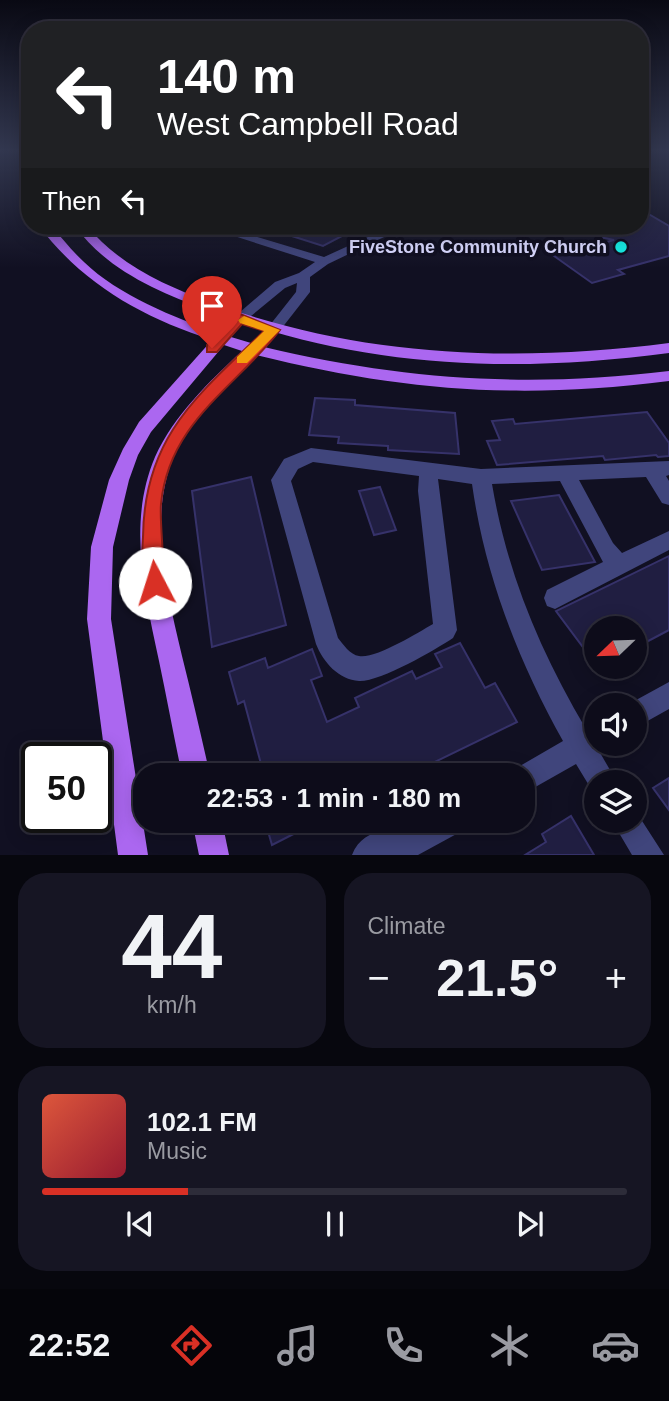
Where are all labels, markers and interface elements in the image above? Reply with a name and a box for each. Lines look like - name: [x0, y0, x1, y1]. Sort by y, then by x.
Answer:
- icon: left: [42, 49, 133, 140]
- text: 140 m: [157, 49, 296, 103]
- text: West Campbell Road: [157, 106, 459, 142]
- icon: left: [115, 182, 153, 220]
- text: Then: [42, 186, 101, 216]
- place label: FiveStone Community Church: [349, 237, 607, 257]
- marker: FiveStone Community Church: [613, 239, 629, 255]
- pin: [182, 276, 242, 348]
- icon: arrive: [193, 287, 231, 325]
- position arrow: [118, 546, 192, 620]
- north arrow: [584, 616, 648, 679]
- map controls: [584, 616, 647, 833]
- button: sound: [584, 693, 647, 756]
- speed limit sign: 50: [21, 742, 112, 833]
- button: layers: [584, 770, 647, 833]
- text: 22:53 · 1 min · 180 m: [207, 783, 461, 813]
- text: 44: [121, 896, 222, 997]
- text: Climate: [368, 913, 445, 939]
- text: 21.5°: [436, 949, 558, 1007]
- text: −: [368, 957, 390, 999]
- text: +: [605, 957, 627, 999]
- text: km/h: [147, 992, 197, 1018]
- text: 102.1 FM: [147, 1107, 257, 1137]
- text: Music: [147, 1138, 207, 1164]
- icon: previous: [121, 1205, 159, 1243]
- icon: pause: [316, 1205, 354, 1243]
- icon: next: [511, 1205, 549, 1243]
- icon: directions: [167, 1321, 216, 1370]
- icon: music: [273, 1321, 322, 1370]
- icon: phone: [379, 1321, 428, 1370]
- icon: climate: [485, 1321, 534, 1370]
- icon: car: [591, 1321, 640, 1370]
- text: 22:52: [29, 1327, 110, 1363]

